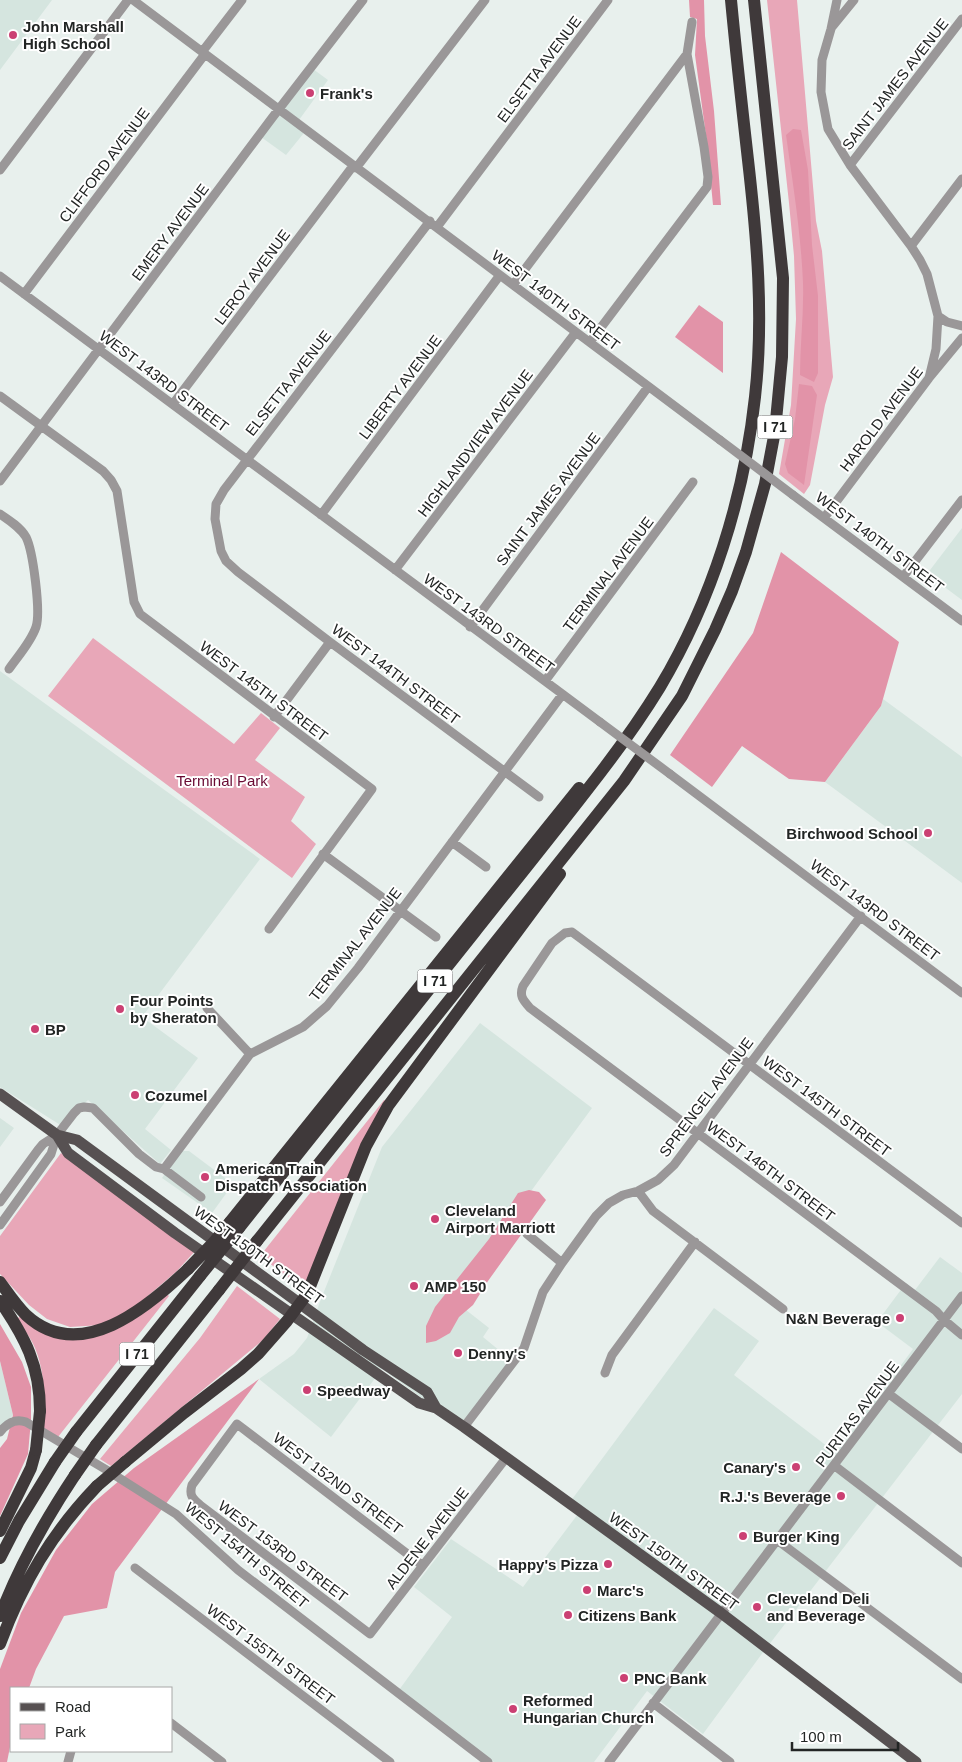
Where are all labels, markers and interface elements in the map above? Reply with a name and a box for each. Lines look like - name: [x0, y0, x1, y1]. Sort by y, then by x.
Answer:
- street label: ELSETTA AVENUE: [493, 13, 585, 125]
- street label: SAINT JAMES AVENUE: [838, 15, 952, 153]
- place label: John Marshall High School: [23, 18, 124, 52]
- marker: John Marshall High School: [7, 29, 19, 41]
- place label: Frank's: [320, 85, 373, 102]
- marker: Frank's: [304, 87, 316, 99]
- street label: CLIFFORD AVENUE: [55, 104, 153, 226]
- street label: EMERY AVENUE: [128, 180, 212, 284]
- street label: LEROY AVENUE: [211, 226, 293, 328]
- street label: WEST 140TH STREET: [489, 246, 623, 354]
- street label: WEST 143RD STREET: [96, 327, 232, 435]
- street label: ELSETTA AVENUE: [242, 327, 334, 439]
- street label: LIBERTY AVENUE: [355, 332, 445, 442]
- street label: HAROLD AVENUE: [836, 363, 926, 475]
- street label: HIGHLANDVIEW AVENUE: [414, 366, 536, 520]
- road number: I 71: [758, 416, 792, 438]
- street label: SAINT JAMES AVENUE: [492, 429, 604, 569]
- street label: WEST 140TH STREET: [813, 488, 947, 596]
- street label: TERMINAL AVENUE: [559, 513, 657, 635]
- street label: WEST 143RD STREET: [420, 570, 558, 676]
- street label: WEST 144TH STREET: [329, 620, 463, 728]
- street label: WEST 145TH STREET: [197, 637, 331, 745]
- park label: Terminal Park: [176, 772, 268, 789]
- place label: Birchwood School: [786, 825, 918, 842]
- marker: Birchwood School: [922, 827, 934, 839]
- street label: WEST 143RD STREET: [807, 856, 943, 964]
- street label: TERMINAL AVENUE: [305, 884, 405, 1004]
- road number: I 71: [418, 969, 452, 992]
- place label: Four Points by Sheraton: [130, 992, 217, 1026]
- marker: Four Points by Sheraton: [114, 1003, 126, 1015]
- place label: BP: [45, 1021, 66, 1038]
- marker: BP: [29, 1023, 41, 1035]
- street label: SPRENGEL AVENUE: [656, 1034, 756, 1160]
- street label: WEST 145TH STREET: [760, 1052, 894, 1160]
- place label: Cozumel: [145, 1087, 208, 1104]
- marker: Cozumel: [129, 1089, 141, 1101]
- street label: WEST 146TH STREET: [704, 1117, 838, 1225]
- place label: American Train Dispatch Association: [215, 1160, 367, 1194]
- marker: American Train Dispatch Association: [199, 1171, 211, 1183]
- street label: WEST 150TH STREET: [191, 1202, 327, 1308]
- place label: Cleveland Airport Marriott: [445, 1202, 555, 1236]
- marker: Cleveland Airport Marriott: [429, 1213, 441, 1225]
- place label: AMP 150: [424, 1278, 486, 1295]
- marker: AMP 150: [408, 1280, 420, 1292]
- place label: N&N Beverage: [786, 1310, 890, 1327]
- marker: N&N Beverage: [894, 1312, 906, 1324]
- road number: I 71: [120, 1342, 154, 1366]
- place label: Denny's: [468, 1345, 526, 1362]
- marker: Denny's: [452, 1347, 464, 1359]
- street label: PURITAS AVENUE: [812, 1358, 902, 1470]
- place label: Speedway: [317, 1382, 391, 1399]
- marker: Speedway: [301, 1384, 313, 1396]
- street label: WEST 152ND STREET: [270, 1429, 406, 1537]
- place label: Canary's: [723, 1459, 786, 1476]
- marker: Canary's: [790, 1461, 802, 1473]
- street label: ALDENE AVENUE: [382, 1484, 472, 1592]
- place label: R.J.'s Beverage: [720, 1488, 831, 1505]
- marker: R.J.'s Beverage: [835, 1490, 847, 1502]
- street label: WEST 153RD STREET: [215, 1497, 351, 1605]
- street label: WEST 154TH STREET: [182, 1498, 312, 1612]
- street label: WEST 150TH STREET: [606, 1508, 742, 1614]
- place label: Burger King: [753, 1528, 840, 1545]
- marker: Burger King: [737, 1530, 749, 1542]
- place label: Happy's Pizza: [499, 1556, 599, 1573]
- marker: Happy's Pizza: [602, 1558, 614, 1570]
- place label: Marc's: [597, 1582, 644, 1599]
- marker: Marc's: [581, 1584, 593, 1596]
- place label: Cleveland Deli and Beverage: [767, 1590, 870, 1624]
- street label: WEST 155TH STREET: [204, 1600, 338, 1708]
- marker: Cleveland Deli and Beverage: [751, 1601, 763, 1613]
- place label: Citizens Bank: [578, 1607, 677, 1624]
- marker: Citizens Bank: [562, 1609, 574, 1621]
- place label: PNC Bank: [634, 1670, 707, 1687]
- marker: PNC Bank: [618, 1672, 630, 1684]
- legend: [10, 1687, 172, 1752]
- place label: Reformed Hungarian Church: [523, 1692, 654, 1726]
- text: Road: [55, 1698, 91, 1715]
- marker: Reformed Hungarian Church: [507, 1703, 519, 1715]
- scale bar: [792, 1720, 898, 1752]
- text: Park: [55, 1723, 86, 1740]
- text: 100 m: [800, 1728, 842, 1745]

